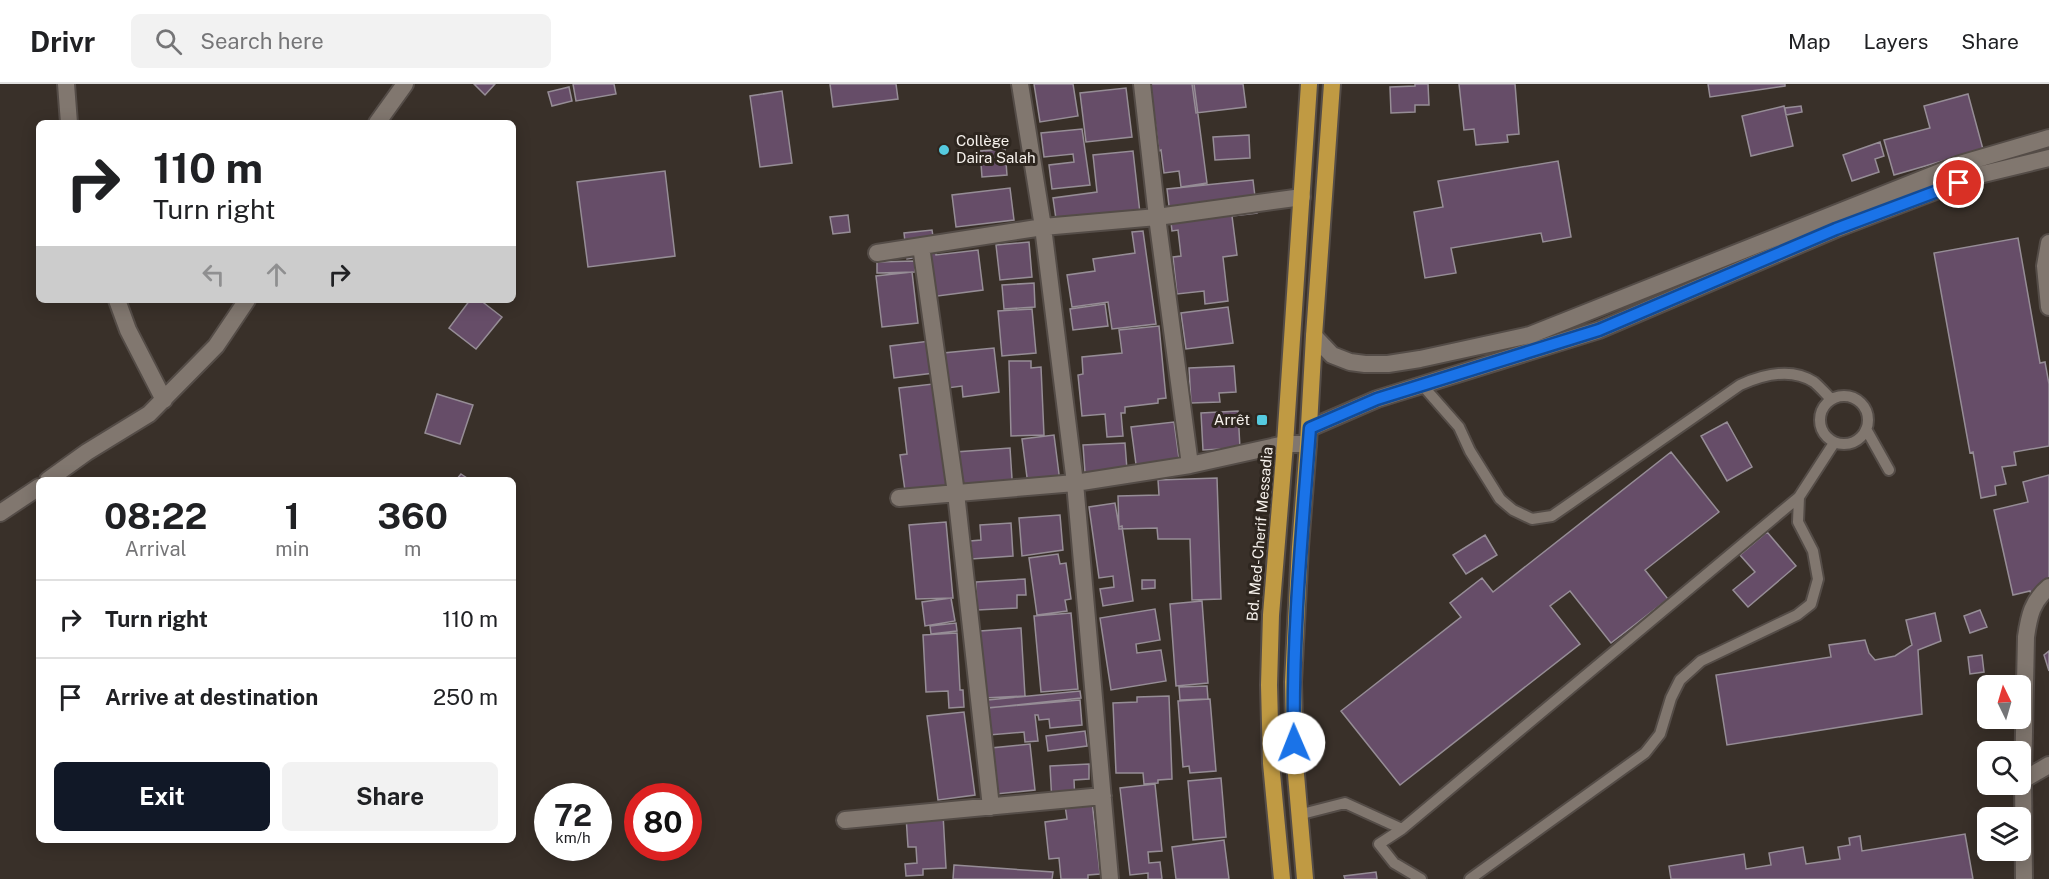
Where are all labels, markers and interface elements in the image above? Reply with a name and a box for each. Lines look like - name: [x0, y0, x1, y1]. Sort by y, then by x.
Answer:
- search box: [131, 14, 551, 68]
- text: Drivr: [30, 25, 95, 58]
- icon: search: [152, 25, 185, 58]
- text: Search here: [200, 28, 324, 54]
- text: Map: [1788, 29, 1831, 54]
- text: Layers: [1864, 29, 1928, 54]
- text: Share: [1961, 29, 2019, 54]
- place label: Collège Daira Salah: [956, 132, 1036, 166]
- text: 110 m: [153, 143, 263, 192]
- marker: Collège Daira Salah: [937, 143, 951, 157]
- icon: right: [54, 144, 132, 222]
- pin: [1933, 157, 1984, 208]
- icon: arrive: [1942, 166, 1975, 199]
- text: Turn right: [153, 193, 276, 225]
- icon: left: [197, 258, 230, 291]
- icon: ahead: [260, 258, 293, 291]
- icon: right: [323, 258, 356, 291]
- place label: Arrêt: [1214, 411, 1250, 428]
- marker: Arrêt: [1255, 413, 1269, 427]
- street label: Bd. Med-Cherif Messadia: [1243, 446, 1276, 622]
- text: 08:22: [104, 495, 207, 537]
- text: 1: [285, 495, 300, 537]
- text: 360: [377, 495, 448, 537]
- text: Arrival: [125, 537, 187, 561]
- text: min: [275, 537, 309, 561]
- text: m: [404, 537, 421, 561]
- icon: right: [54, 603, 87, 636]
- text: Turn right: [105, 606, 208, 632]
- text: 110 m: [442, 606, 498, 632]
- north arrow: [1977, 675, 2031, 729]
- map controls: [1977, 675, 2031, 861]
- icon: arrive: [54, 681, 87, 714]
- text: Arrive at destination: [105, 684, 318, 710]
- text: 250 m: [433, 684, 498, 710]
- position arrow: [1262, 711, 1326, 775]
- button: search: [1977, 741, 2031, 795]
- button: Exit: [54, 762, 270, 831]
- button: Share: [282, 762, 498, 831]
- speed limit sign: 80: [624, 783, 702, 861]
- text: 72: [554, 797, 592, 833]
- button: layers: [1977, 807, 2031, 861]
- text: km/h: [555, 829, 591, 846]

